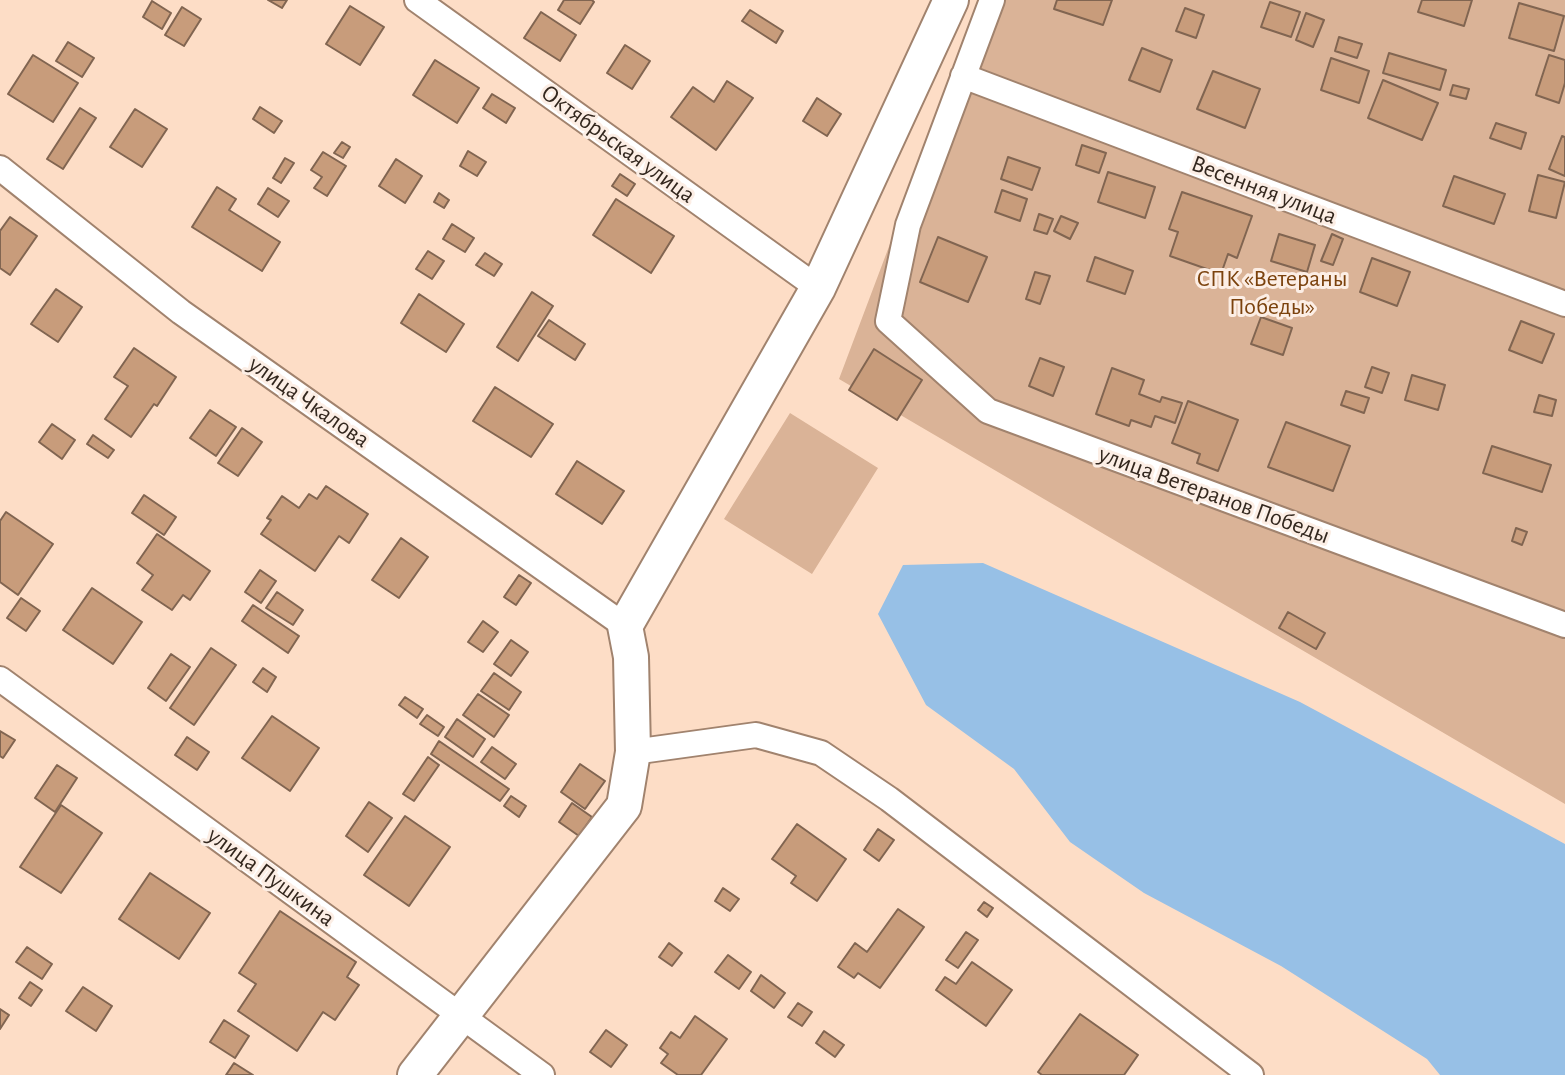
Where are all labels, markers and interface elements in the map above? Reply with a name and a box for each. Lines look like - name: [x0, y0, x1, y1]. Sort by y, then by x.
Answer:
- street label: Октябрьская улица: [535, 78, 701, 210]
- street label: Весенняя улица: [1187, 149, 1341, 231]
- park label: СПК «Ветераны Победы»: [1197, 265, 1347, 321]
- street label: улица Чкалова: [243, 350, 375, 454]
- street label: улица Ветеранов Победы: [1095, 440, 1333, 550]
- street label: улица Пушкина: [202, 821, 340, 933]

